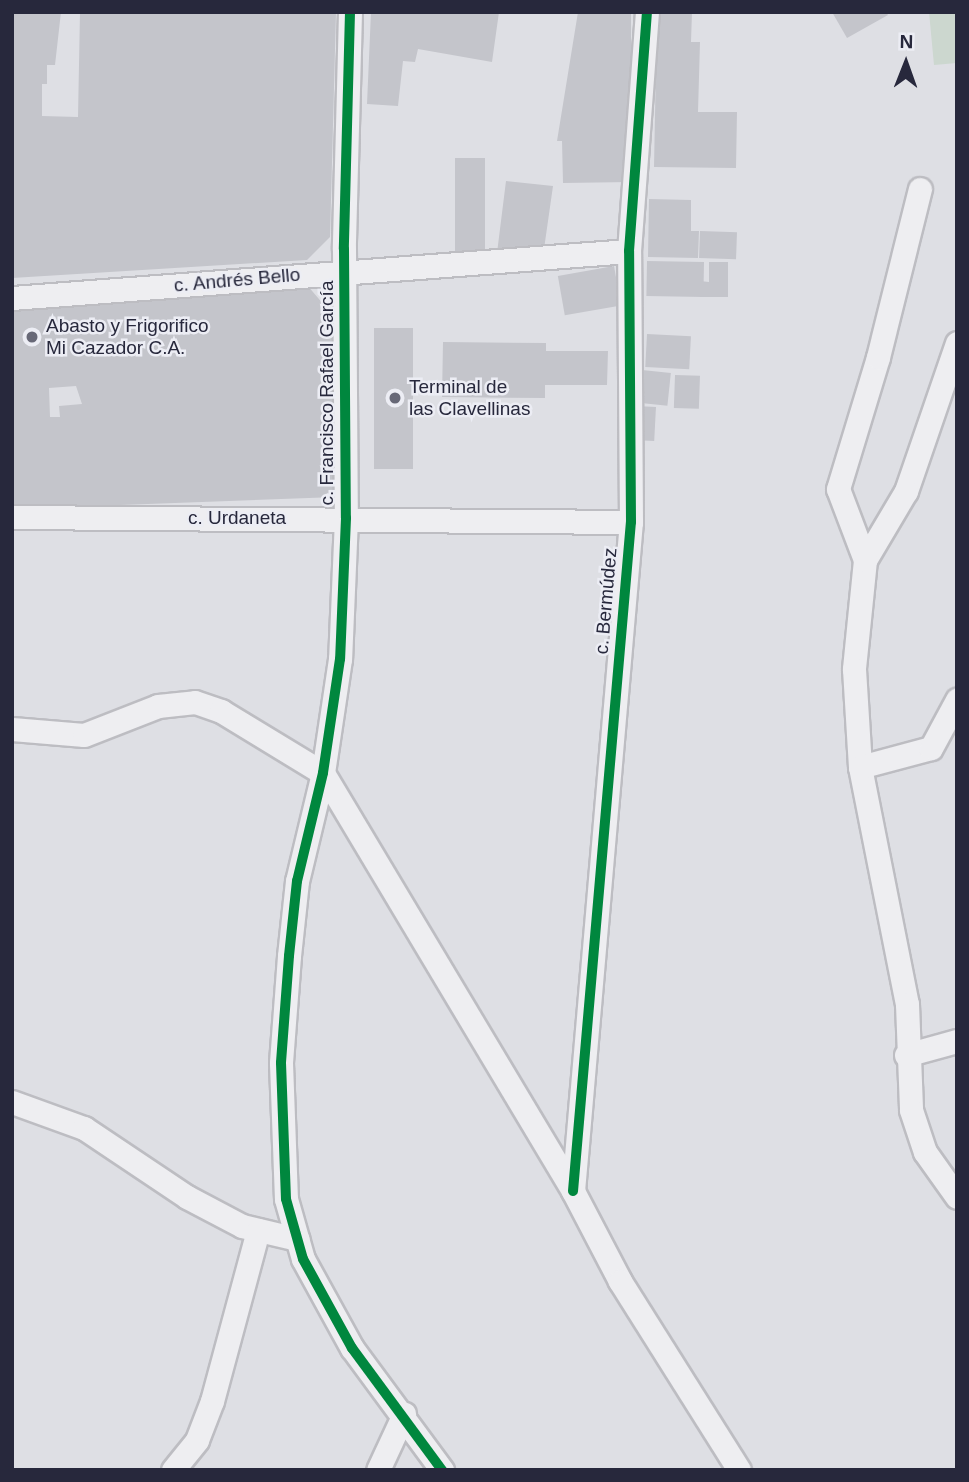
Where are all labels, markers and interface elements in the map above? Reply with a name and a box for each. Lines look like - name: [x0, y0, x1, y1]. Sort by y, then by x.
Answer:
- north arrow: [871, 28, 941, 98]
- text: N: [899, 31, 913, 52]
- street label: c. Andrés Bello: [172, 263, 302, 297]
- street label: c. Francisco Rafael García: [316, 281, 338, 505]
- place label: Abasto y Frigorifico Mi Cazador C.A.: [46, 315, 209, 359]
- marker: Abasto y Frigorifico Mi Cazador C.A.: [24, 329, 40, 345]
- place label: Terminal de las Clavellinas: [409, 376, 530, 420]
- marker: Terminal de las Clavellinas: [387, 390, 403, 406]
- street label: c. Urdaneta: [188, 507, 286, 529]
- street label: c. Bermúdez: [590, 547, 622, 655]

